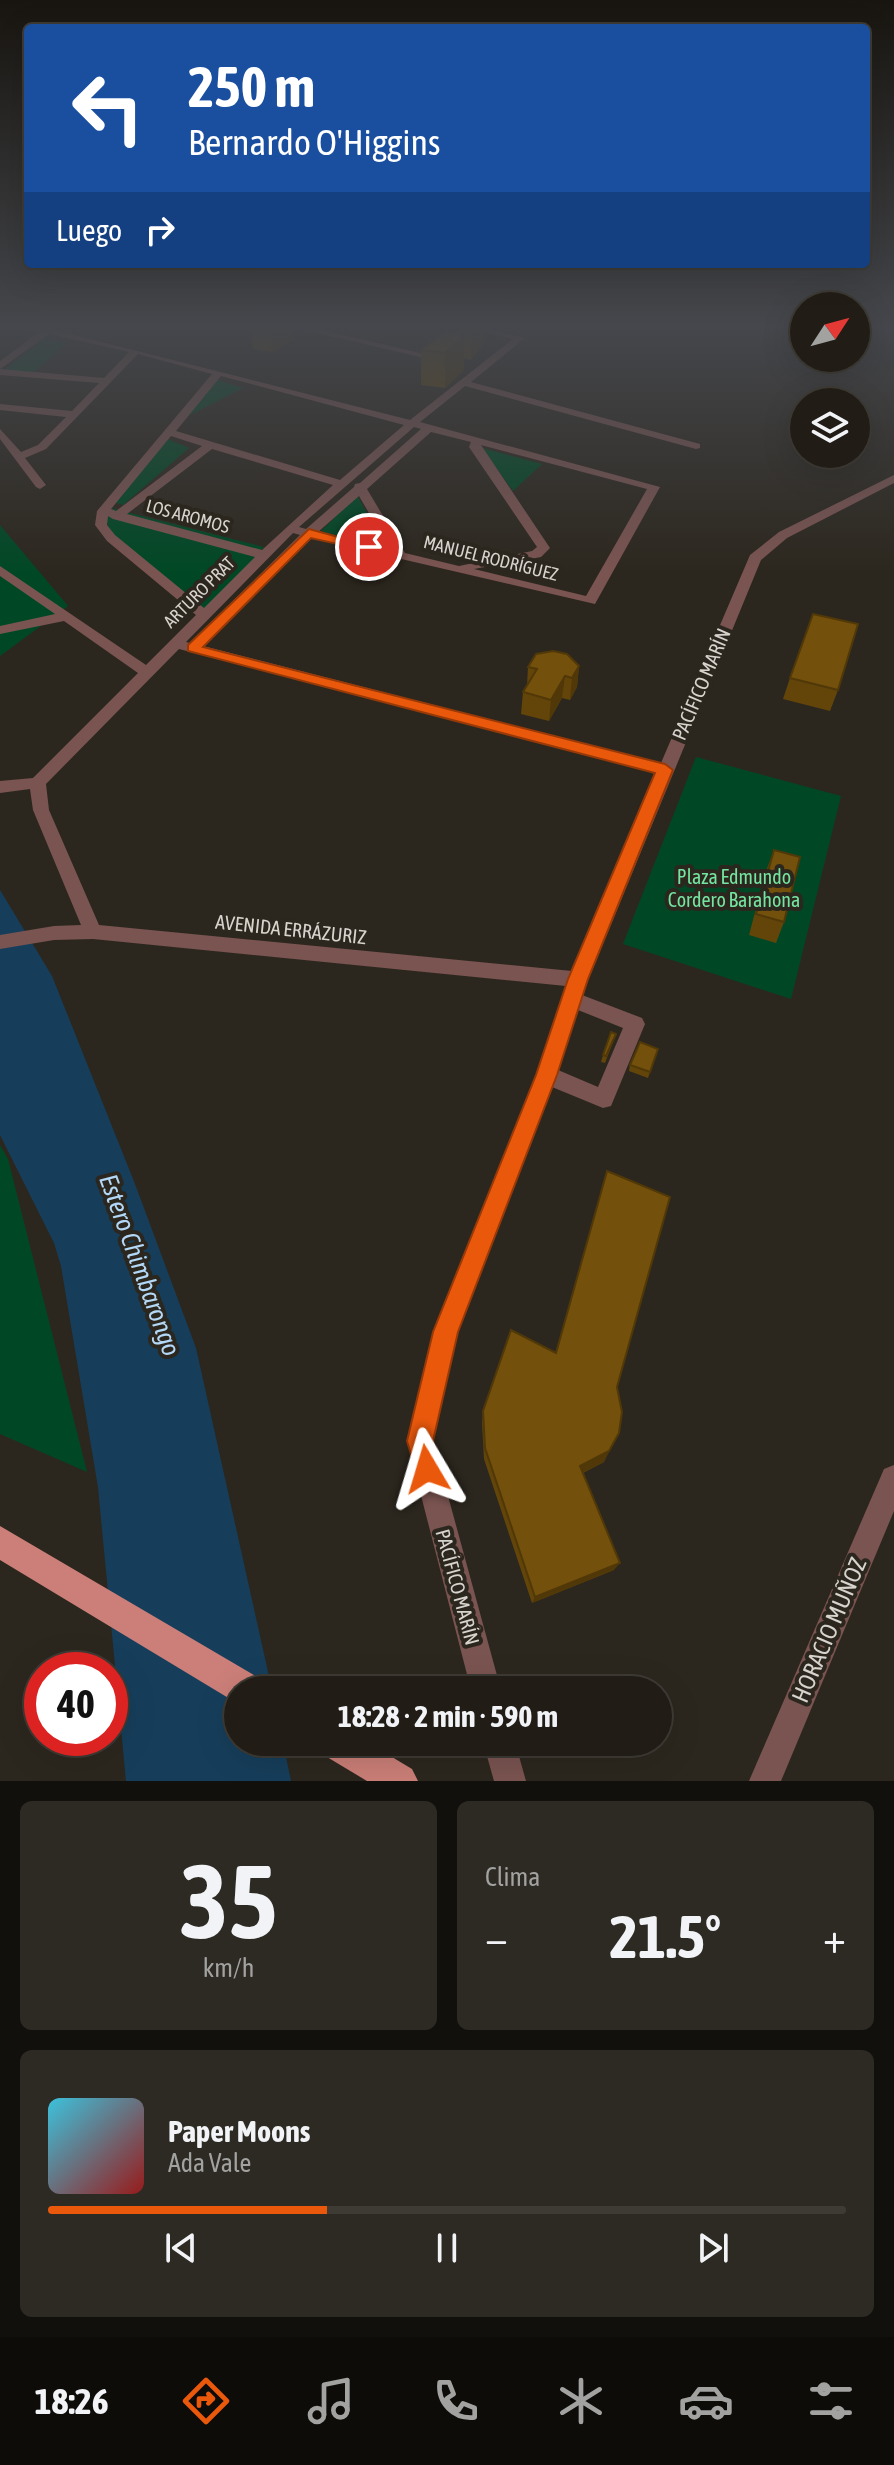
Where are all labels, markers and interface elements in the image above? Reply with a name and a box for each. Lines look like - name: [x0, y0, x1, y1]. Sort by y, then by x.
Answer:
- text: 250 m: [188, 55, 315, 119]
- icon: left: [56, 56, 160, 160]
- text: Bernardo O'Higgins: [188, 121, 441, 163]
- icon: right: [138, 208, 182, 252]
- text: Luego: [56, 213, 122, 247]
- north arrow: [790, 292, 870, 372]
- map controls: [790, 292, 870, 468]
- button: layers: [790, 388, 870, 468]
- street label: LOS AROMOS: [144, 495, 232, 537]
- pin: [335, 513, 403, 581]
- icon: arrive: [347, 525, 391, 569]
- street label: MANUEL RODRÍGUEZ: [421, 531, 561, 585]
- street label: ARTURO PRAT: [159, 552, 239, 632]
- street label: PACÍFICO MARÍN: [667, 625, 735, 743]
- park label: Plaza Edmundo Cordero Barahona: [668, 865, 800, 911]
- street label: AVENIDA ERRÁZURIZ: [214, 910, 368, 948]
- water label: Estero Chimbarongo: [93, 1170, 187, 1360]
- position arrow: [385, 1427, 469, 1511]
- street label: PACÍFICO MARÍN: [431, 1526, 485, 1648]
- street label: HORACIO MUÑOZ: [786, 1553, 872, 1706]
- speed limit sign: 40: [24, 1652, 128, 1756]
- text: 18:28 · 2 min · 590 m: [338, 1699, 558, 1733]
- text: 35: [180, 1841, 277, 1960]
- text: Clima: [485, 1862, 540, 1892]
- text: 21.5°: [610, 1902, 721, 1971]
- text: −: [485, 1912, 508, 1962]
- text: +: [823, 1912, 846, 1962]
- text: km/h: [203, 1953, 254, 1983]
- text: Paper Moons: [168, 2114, 310, 2148]
- text: Ada Vale: [168, 2148, 251, 2178]
- icon: previous: [159, 2226, 203, 2270]
- icon: pause: [425, 2226, 469, 2270]
- icon: next: [691, 2226, 735, 2270]
- icon: directions: [178, 2373, 234, 2429]
- icon: music: [303, 2373, 359, 2429]
- icon: phone: [428, 2373, 484, 2429]
- icon: climate: [553, 2373, 609, 2429]
- icon: car: [678, 2373, 734, 2429]
- icon: filters: [803, 2373, 859, 2429]
- text: 18:26: [35, 2380, 109, 2422]

